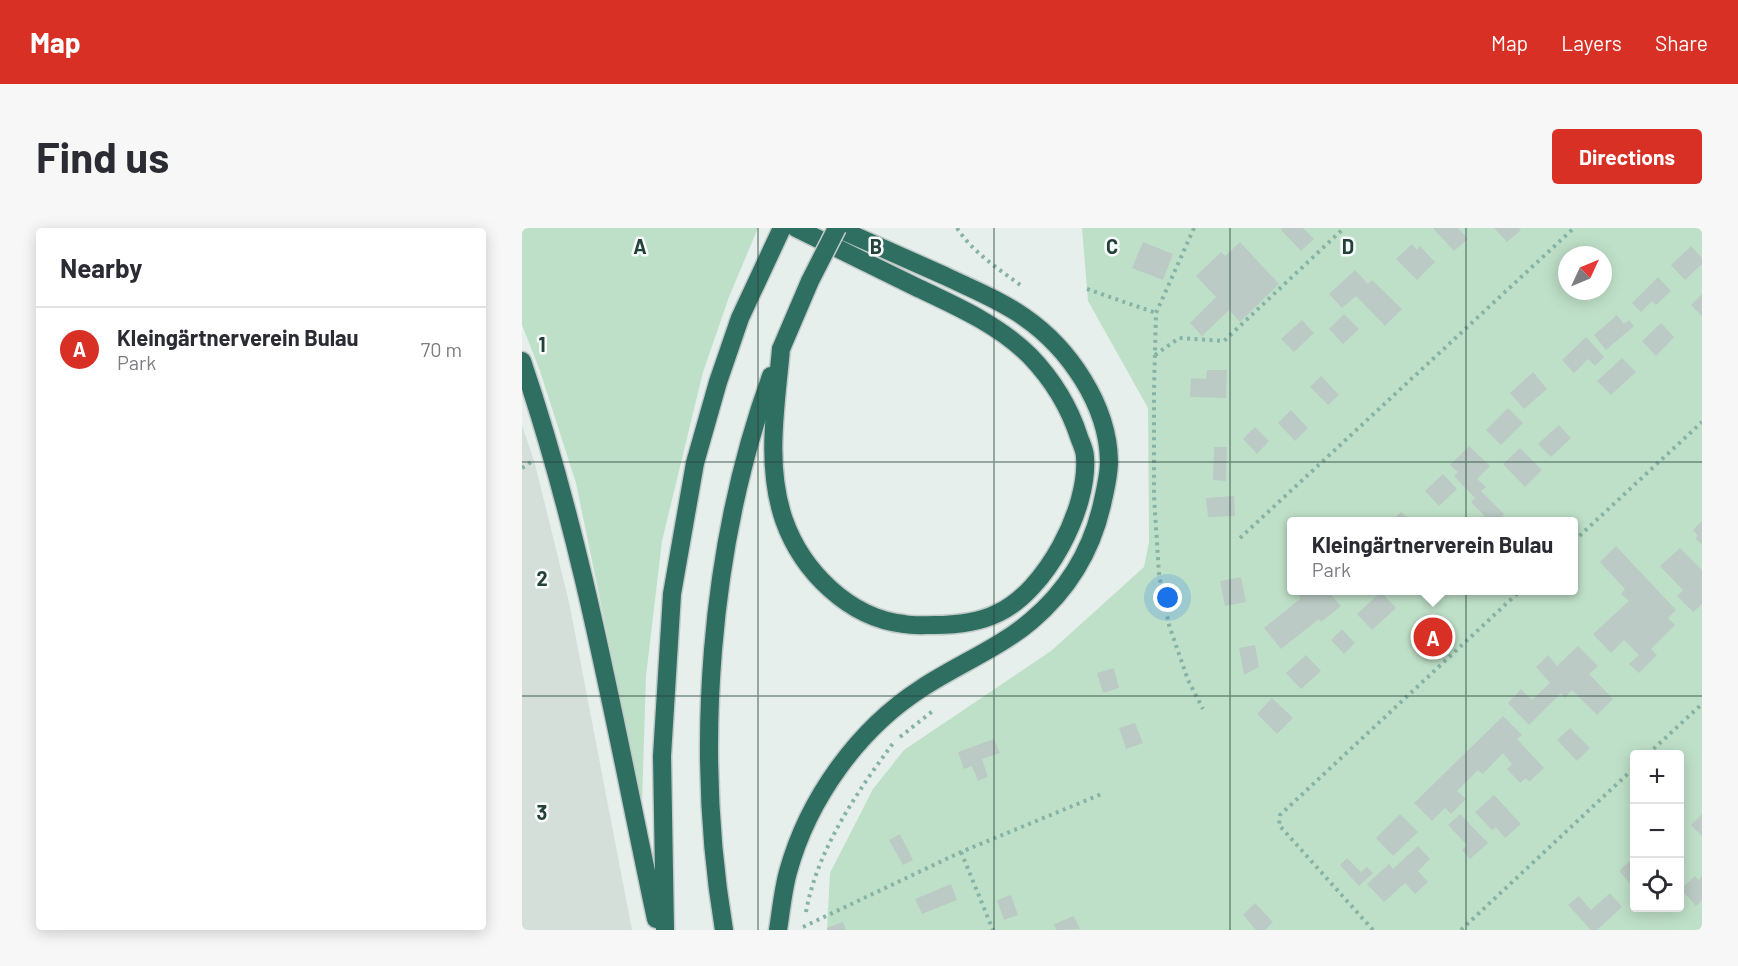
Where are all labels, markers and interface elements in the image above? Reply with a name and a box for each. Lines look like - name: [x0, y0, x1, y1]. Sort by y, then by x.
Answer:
- text: Map: [30, 25, 81, 59]
- text: Map: [1491, 30, 1528, 55]
- text: Layers: [1561, 30, 1622, 55]
- text: Share: [1655, 30, 1708, 55]
- button: Directions: [1552, 129, 1702, 184]
- text: Find us: [36, 131, 169, 181]
- text: A: [633, 234, 647, 258]
- text: B: [870, 234, 882, 258]
- text: C: [1106, 234, 1118, 258]
- text: D: [1342, 234, 1354, 258]
- north arrow: [1558, 246, 1612, 300]
- text: Nearby: [60, 252, 142, 283]
- text: Kleingärtnerverein Bulau: [117, 324, 359, 350]
- text: 1: [538, 332, 546, 356]
- text: A: [73, 337, 86, 361]
- text: 70 m: [421, 337, 462, 361]
- text: Park: [117, 350, 156, 374]
- popup: [1287, 517, 1578, 595]
- text: Kleingärtnerverein Bulau: [1312, 531, 1553, 557]
- text: Park: [1312, 557, 1351, 581]
- text: 2: [536, 566, 548, 590]
- your location: [1153, 583, 1182, 612]
- pin: A: [1414, 614, 1452, 660]
- map controls: [1630, 750, 1684, 912]
- button: +: [1630, 750, 1684, 804]
- text: 3: [537, 800, 547, 824]
- button: −: [1630, 804, 1684, 858]
- button: locate: [1630, 858, 1684, 912]

